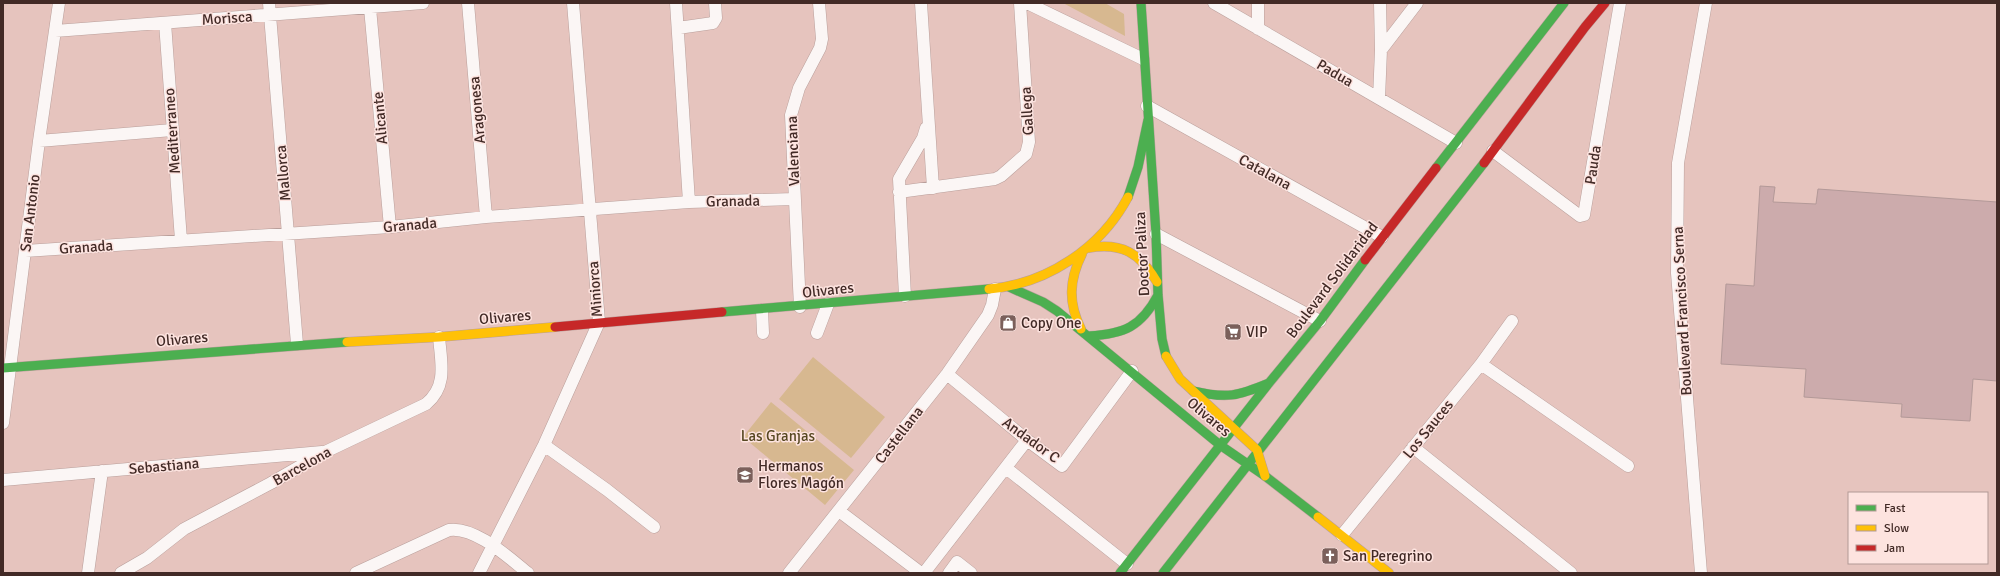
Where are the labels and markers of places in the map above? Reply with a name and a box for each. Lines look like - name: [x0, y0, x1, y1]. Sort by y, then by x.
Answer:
- shop icon: Copy One: [998, 313, 1018, 333]
- place label: Copy One: [1021, 314, 1082, 332]
- supermarket icon: VIP: [1223, 322, 1243, 342]
- place label: VIP: [1246, 323, 1268, 341]
- place label: Hermanos Flores Magón: [758, 457, 844, 492]
- school or university icon: Hermanos Flores Magón: [735, 465, 755, 485]
- church icon: San Peregrino: [1320, 546, 1340, 566]
- place label: San Peregrino: [1343, 547, 1433, 565]

